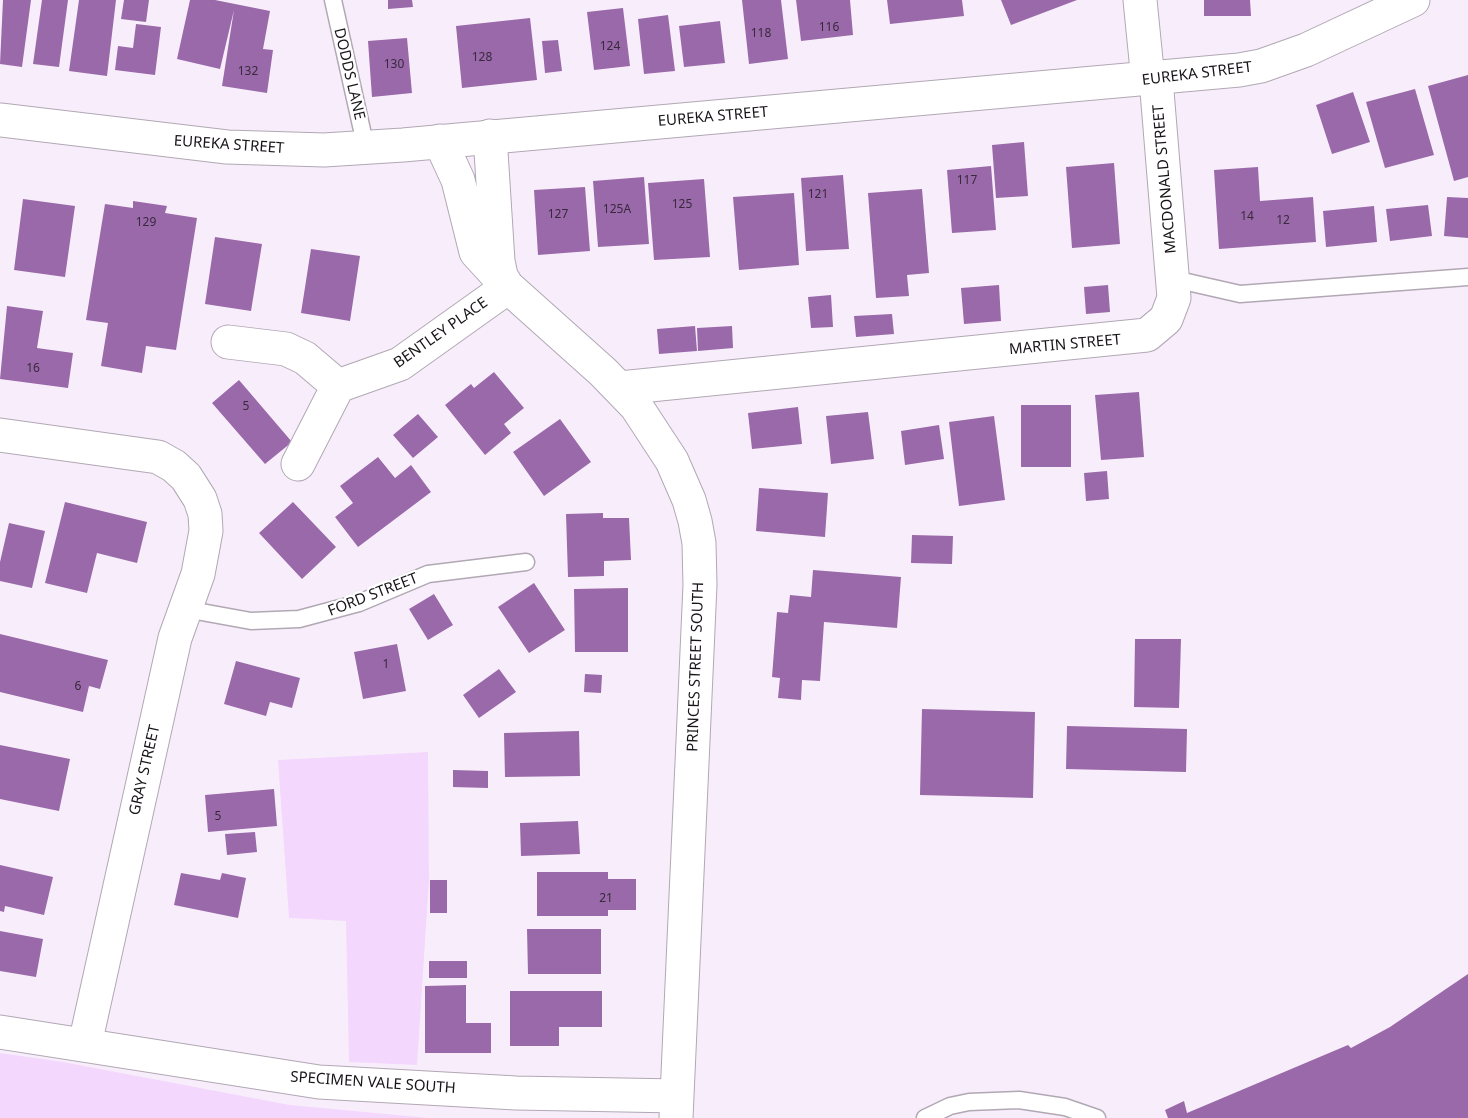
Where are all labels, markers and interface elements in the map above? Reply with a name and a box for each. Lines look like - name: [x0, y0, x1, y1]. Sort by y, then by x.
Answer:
- house number: 116: [819, 21, 839, 35]
- street label: DODDS LANE: [330, 26, 368, 122]
- house number: 118: [751, 27, 771, 41]
- house number: 124: [600, 40, 620, 54]
- house number: 128: [472, 51, 492, 65]
- house number: 130: [384, 58, 404, 72]
- street label: EUREKA STREET: [1141, 58, 1253, 90]
- house number: 132: [238, 65, 258, 79]
- street label: EUREKA STREET: [657, 103, 769, 131]
- street label: MACDONALD STREET: [1150, 104, 1180, 254]
- street label: EUREKA STREET: [173, 132, 285, 158]
- house number: 117: [957, 174, 977, 188]
- house number: 121: [808, 188, 828, 202]
- house number: 125: [672, 198, 692, 212]
- house number: 125A: [603, 203, 631, 217]
- house number: 127: [548, 208, 568, 222]
- house number: 14: [1240, 210, 1254, 224]
- house number: 12: [1276, 214, 1290, 228]
- house number: 129: [136, 216, 156, 230]
- street label: BENTLEY PLACE: [391, 294, 491, 372]
- street label: MARTIN STREET: [1008, 331, 1122, 359]
- house number: 16: [26, 362, 40, 376]
- house number: 5: [243, 400, 249, 414]
- street label: FORD STREET: [326, 570, 420, 620]
- street label: PRINCES STREET SOUTH: [684, 582, 708, 752]
- house number: 1: [383, 658, 389, 672]
- house number: 6: [75, 680, 81, 694]
- street label: GRAY STREET: [126, 723, 164, 817]
- house number: 5: [215, 810, 221, 824]
- house number: 21: [599, 892, 613, 906]
- street label: SPECIMEN VALE SOUTH: [290, 1068, 456, 1098]

